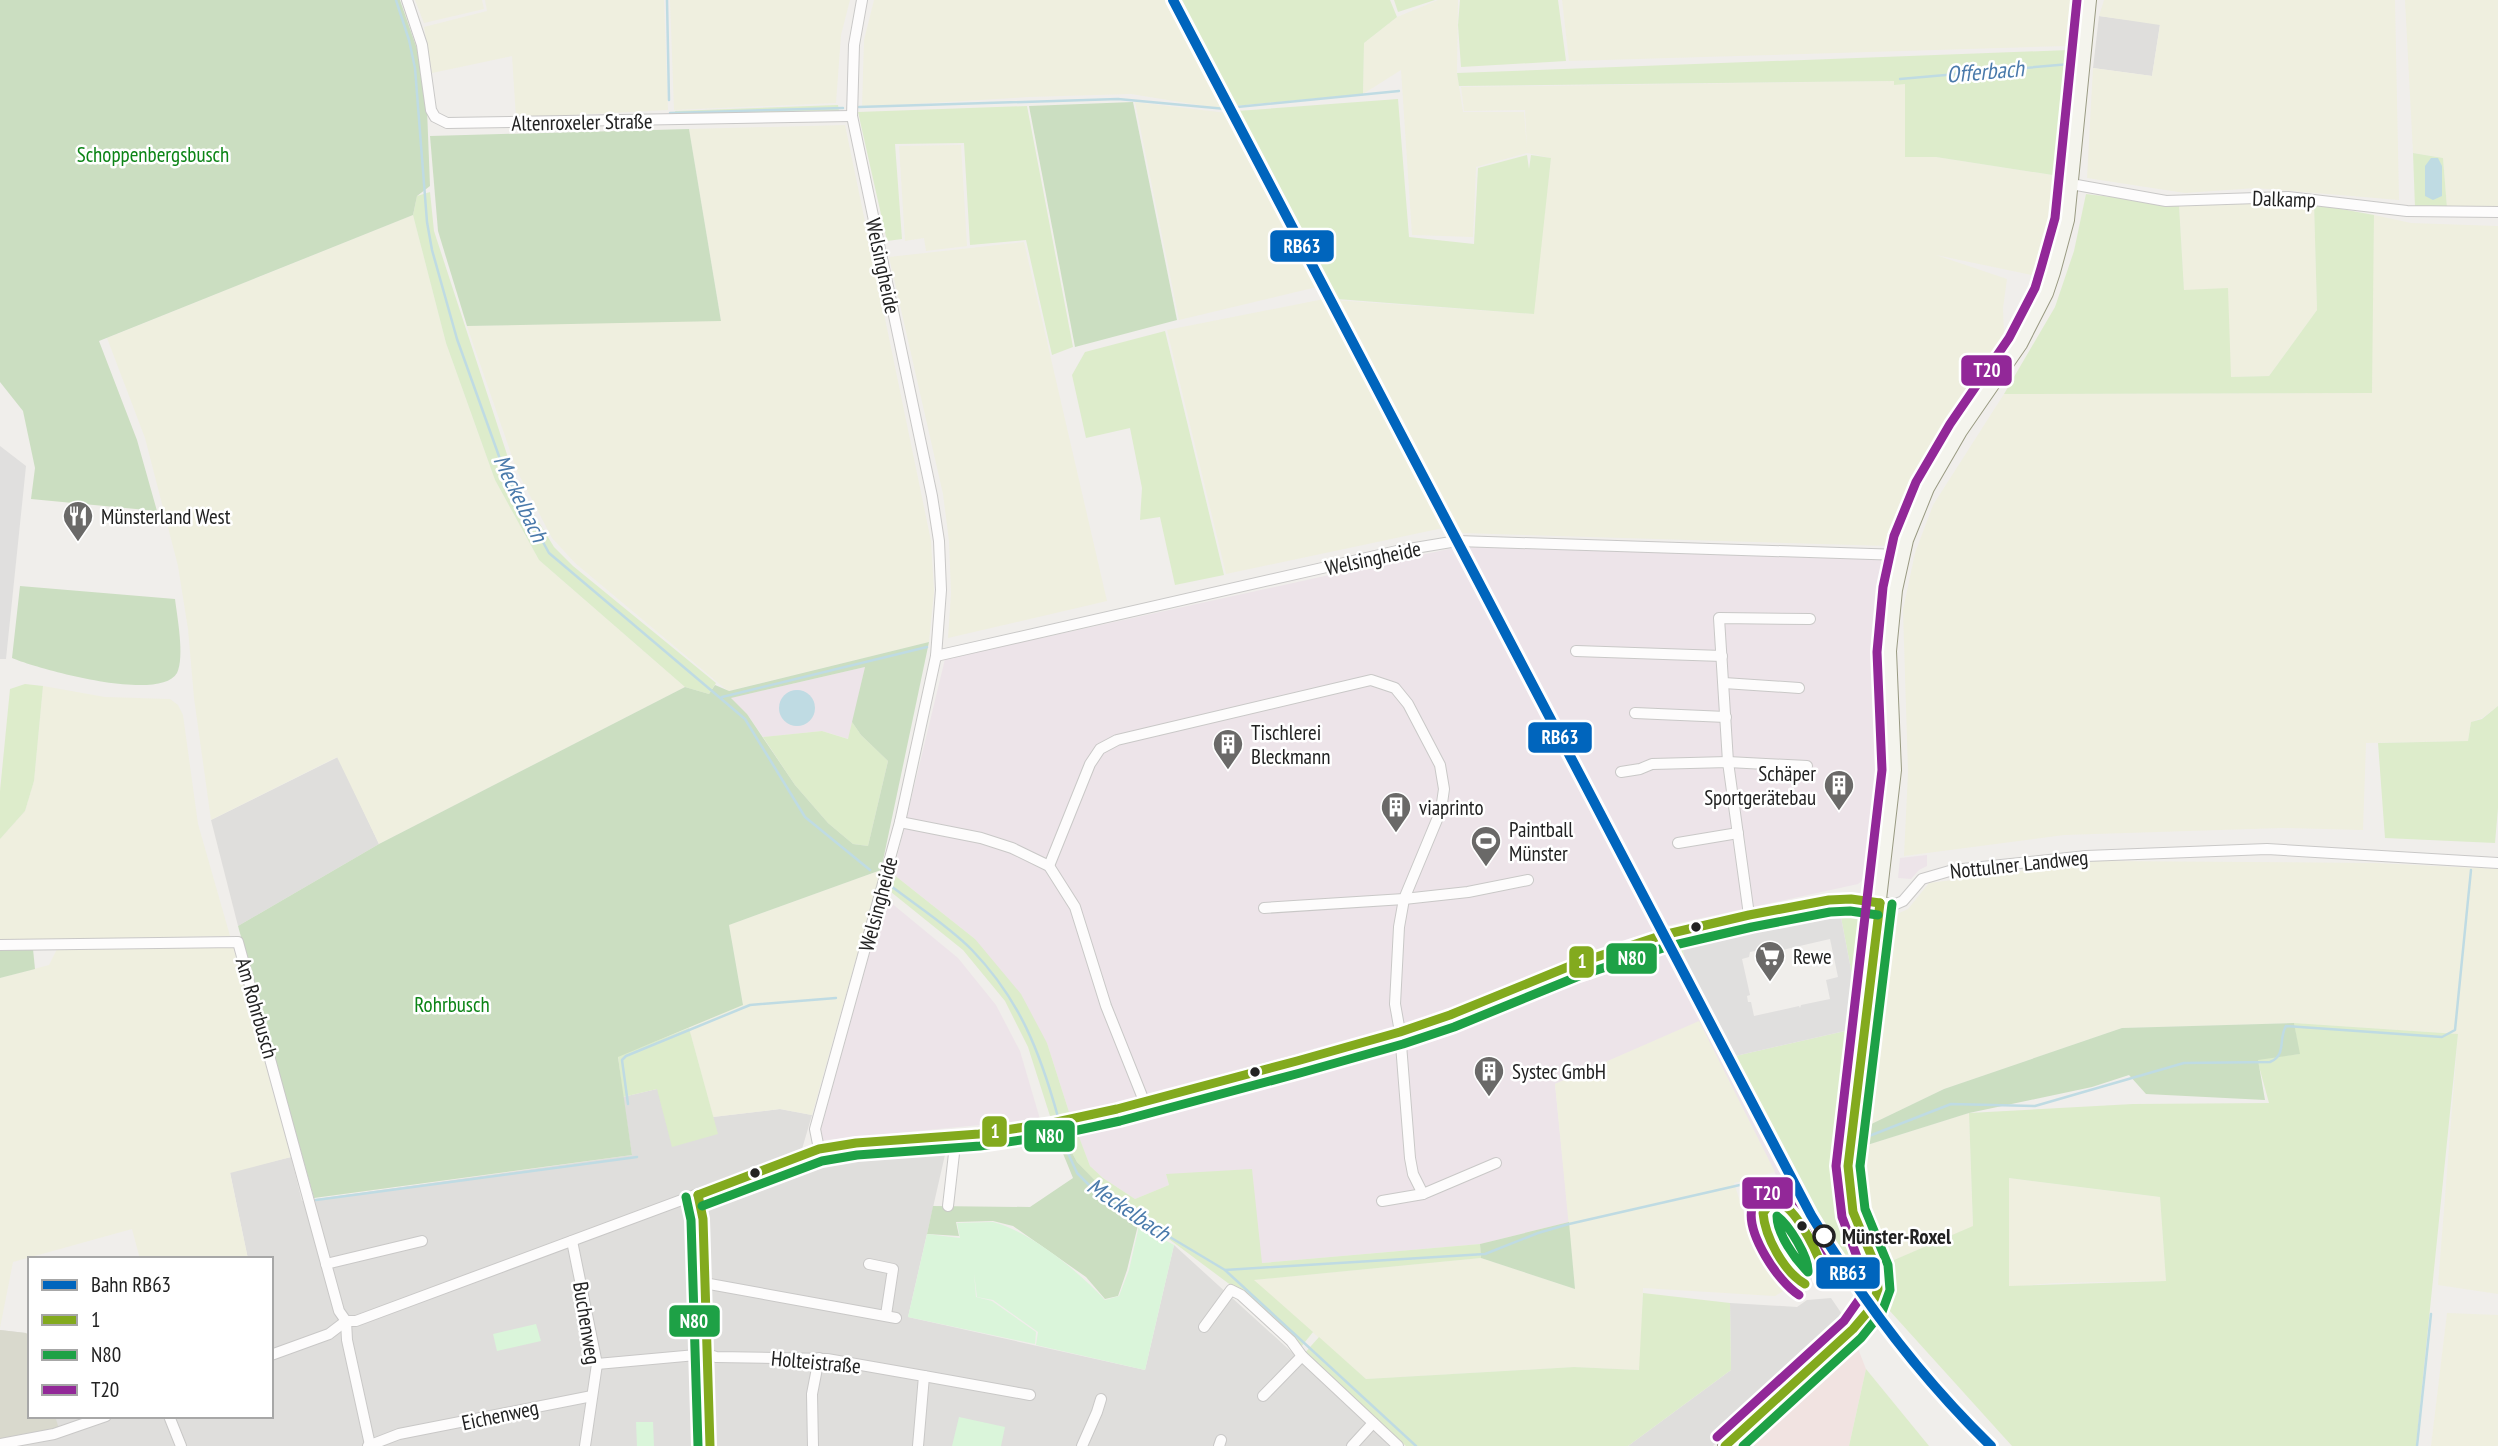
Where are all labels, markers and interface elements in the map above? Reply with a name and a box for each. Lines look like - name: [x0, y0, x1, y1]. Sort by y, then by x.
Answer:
- water label: Offerbach: [1945, 53, 2027, 89]
- street label: Altenroxeler Straße: [511, 107, 653, 137]
- park label: Schoppenbergsbusch: [77, 141, 229, 168]
- street label: Dalkamp: [2252, 184, 2316, 214]
- street label: Welsingheide: [860, 216, 906, 316]
- line badge: RB63: [1269, 229, 1335, 263]
- text: RB63: [1283, 234, 1321, 258]
- line badge: T20: [1960, 354, 2013, 387]
- text: T20: [1973, 358, 2001, 382]
- water label: Meckelbach: [488, 450, 555, 548]
- restaurant icon: Münsterland West: [61, 499, 95, 543]
- place label: Münsterland West: [101, 503, 231, 530]
- street label: Welsingheide: [1323, 535, 1423, 581]
- place label: Tischlerei Bleckmann: [1251, 719, 1330, 770]
- line badge: RB63: [1527, 721, 1593, 754]
- text: RB63: [1541, 725, 1579, 749]
- building icon: Tischlerei Bleckmann: [1211, 727, 1245, 771]
- place label: Schäper Sportgerätebau: [1704, 760, 1816, 811]
- building icon: Schäper Sportgerätebau: [1822, 768, 1856, 812]
- building icon: viaprinto: [1379, 790, 1413, 834]
- place label: viaprinto: [1419, 794, 1483, 821]
- place label: Paintball Münster: [1509, 816, 1573, 867]
- sports icon: Paintball Münster: [1469, 824, 1503, 868]
- street label: Nottulner Landweg: [1949, 843, 2089, 885]
- street label: Welsingheide: [852, 854, 904, 954]
- unlabelled marker: [1689, 920, 1703, 934]
- supermarket icon: Rewe: [1753, 939, 1787, 983]
- line badge: N80: [1605, 942, 1658, 975]
- place label: Rewe: [1793, 943, 1832, 970]
- line badge: 1: [1568, 945, 1595, 979]
- text: N80: [1618, 946, 1646, 970]
- text: 1: [1577, 949, 1587, 973]
- street label: Am Rohrbusch: [230, 955, 284, 1061]
- park label: Rohrbusch: [414, 991, 490, 1018]
- building icon: Systec GmbH: [1472, 1054, 1506, 1098]
- place label: Systec GmbH: [1512, 1058, 1606, 1085]
- unlabelled marker: [1248, 1065, 1262, 1079]
- line badge: 1: [981, 1115, 1008, 1148]
- text: 1: [990, 1119, 1000, 1143]
- line badge: N80: [1023, 1119, 1076, 1153]
- text: N80: [1036, 1124, 1064, 1148]
- unlabelled marker: [748, 1166, 762, 1180]
- water label: Meckelbach: [1082, 1171, 1177, 1248]
- line badge: T20: [1741, 1176, 1794, 1210]
- text: T20: [1753, 1181, 1781, 1205]
- unlabelled marker: [1795, 1219, 1809, 1233]
- place label: Münster-Roxel: [1842, 1223, 1952, 1250]
- marker: Münster-Roxel: [1813, 1225, 1835, 1247]
- line badge: RB63: [1815, 1256, 1881, 1290]
- legend: [28, 1257, 273, 1418]
- text: RB63: [1829, 1261, 1867, 1285]
- text: Bahn RB63: [91, 1271, 171, 1298]
- street label: Buchenweg: [567, 1280, 607, 1366]
- line badge: N80: [668, 1304, 721, 1338]
- text: 1: [91, 1306, 100, 1333]
- text: N80: [680, 1309, 708, 1333]
- text: N80: [91, 1341, 121, 1368]
- street label: Holteistraße: [770, 1345, 862, 1379]
- text: T20: [91, 1376, 119, 1403]
- street label: Eichenweg: [459, 1394, 541, 1436]

